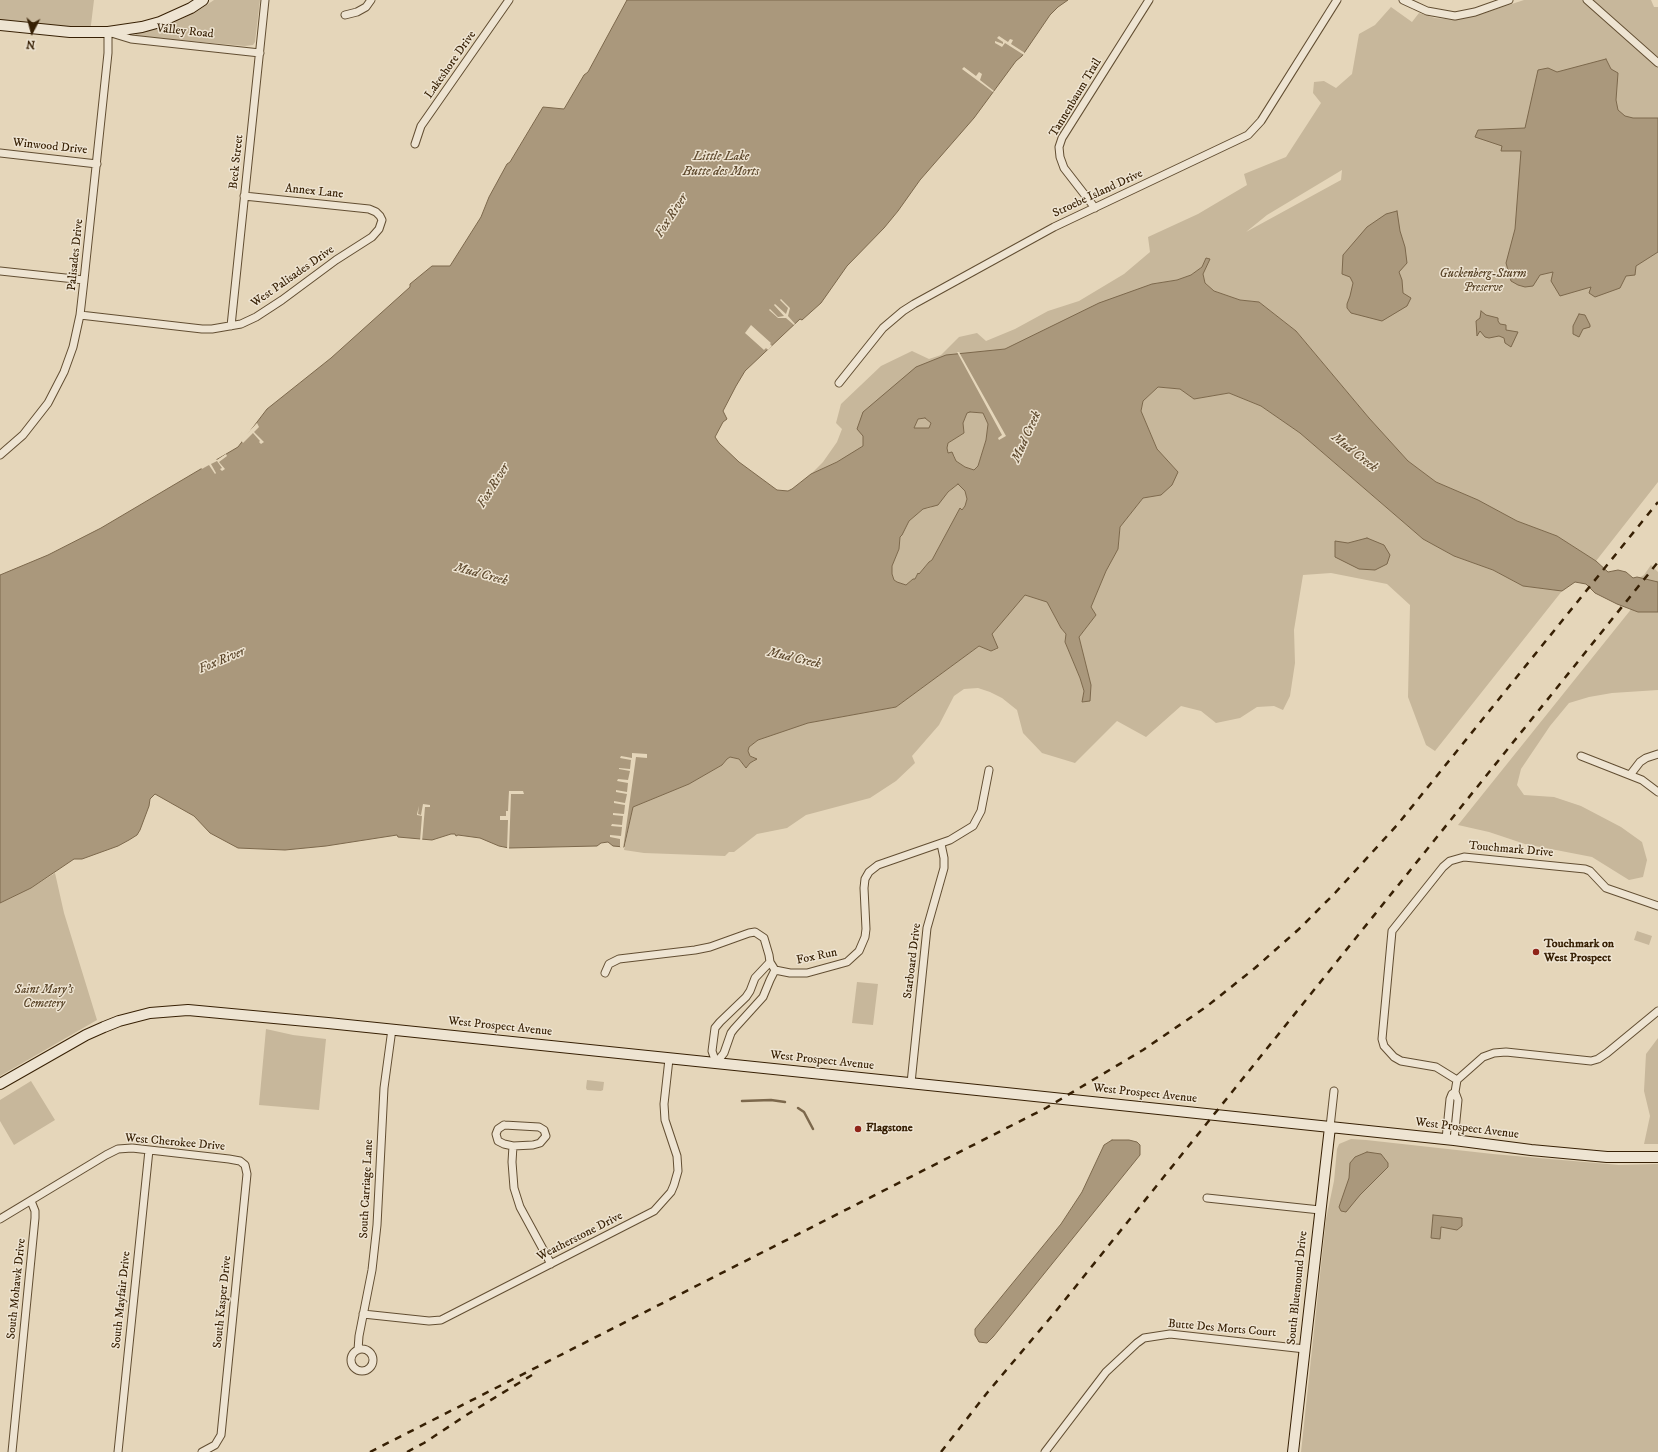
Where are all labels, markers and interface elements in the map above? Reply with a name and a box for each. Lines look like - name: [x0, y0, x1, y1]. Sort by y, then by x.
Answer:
- north arrow: [12, 12, 52, 52]
- street label: Valley Road: [156, 22, 214, 42]
- street label: Lakeshore Drive: [422, 28, 480, 102]
- text: N: [26, 37, 36, 51]
- street label: Tannenbaum Trail: [1047, 56, 1105, 140]
- street label: Beck Street: [227, 134, 247, 190]
- street label: Winwood Drive: [12, 136, 88, 158]
- water label: Little Lake Butte des Morts: [683, 149, 759, 180]
- street label: Stroebe Island Drive: [1051, 167, 1145, 221]
- street label: Annex Lane: [284, 182, 344, 202]
- water label: Fox River: [652, 191, 692, 241]
- street label: Palisades Drive: [65, 218, 87, 292]
- street label: West Palisades Drive: [249, 243, 337, 311]
- park label: Guckenberg-Sturm Preserve: [1440, 268, 1526, 296]
- water label: Mud Creek: [1009, 409, 1045, 465]
- water label: Mud Creek: [1328, 430, 1380, 476]
- water label: Fox River: [474, 461, 514, 511]
- water label: Mud Creek: [453, 560, 509, 590]
- water label: Fox River: [196, 644, 248, 678]
- water label: Mud Creek: [766, 645, 822, 673]
- street label: Touchmark Drive: [1468, 839, 1554, 861]
- street label: Starboard Drive: [901, 922, 925, 1000]
- place label: Touchmark on West Prospect: [1544, 938, 1614, 966]
- street label: Fox Run: [795, 946, 839, 968]
- marker: Touchmark on West Prospect: [1531, 947, 1541, 957]
- park label: Saint Mary's Cemetery: [15, 984, 73, 1012]
- street label: West Prospect Avenue: [447, 1014, 553, 1040]
- street label: West Prospect Avenue: [769, 1048, 875, 1074]
- street label: West Prospect Avenue: [1092, 1081, 1198, 1107]
- street label: West Prospect Avenue: [1414, 1116, 1520, 1142]
- place label: Flagstone: [866, 1122, 913, 1136]
- marker: Flagstone: [853, 1124, 863, 1134]
- street label: West Cherokee Drive: [124, 1131, 226, 1155]
- street label: South Carriage Lane: [357, 1139, 377, 1239]
- street label: Weatherstone Drive: [535, 1209, 625, 1265]
- street label: South Bluemound Drive: [1285, 1230, 1311, 1346]
- street label: South Mohawk Drive: [5, 1238, 29, 1340]
- street label: South Mayfair Drive: [110, 1250, 134, 1350]
- street label: South Kasper Drive: [211, 1255, 235, 1349]
- street label: Butte Des Morts Court: [1167, 1317, 1277, 1341]

